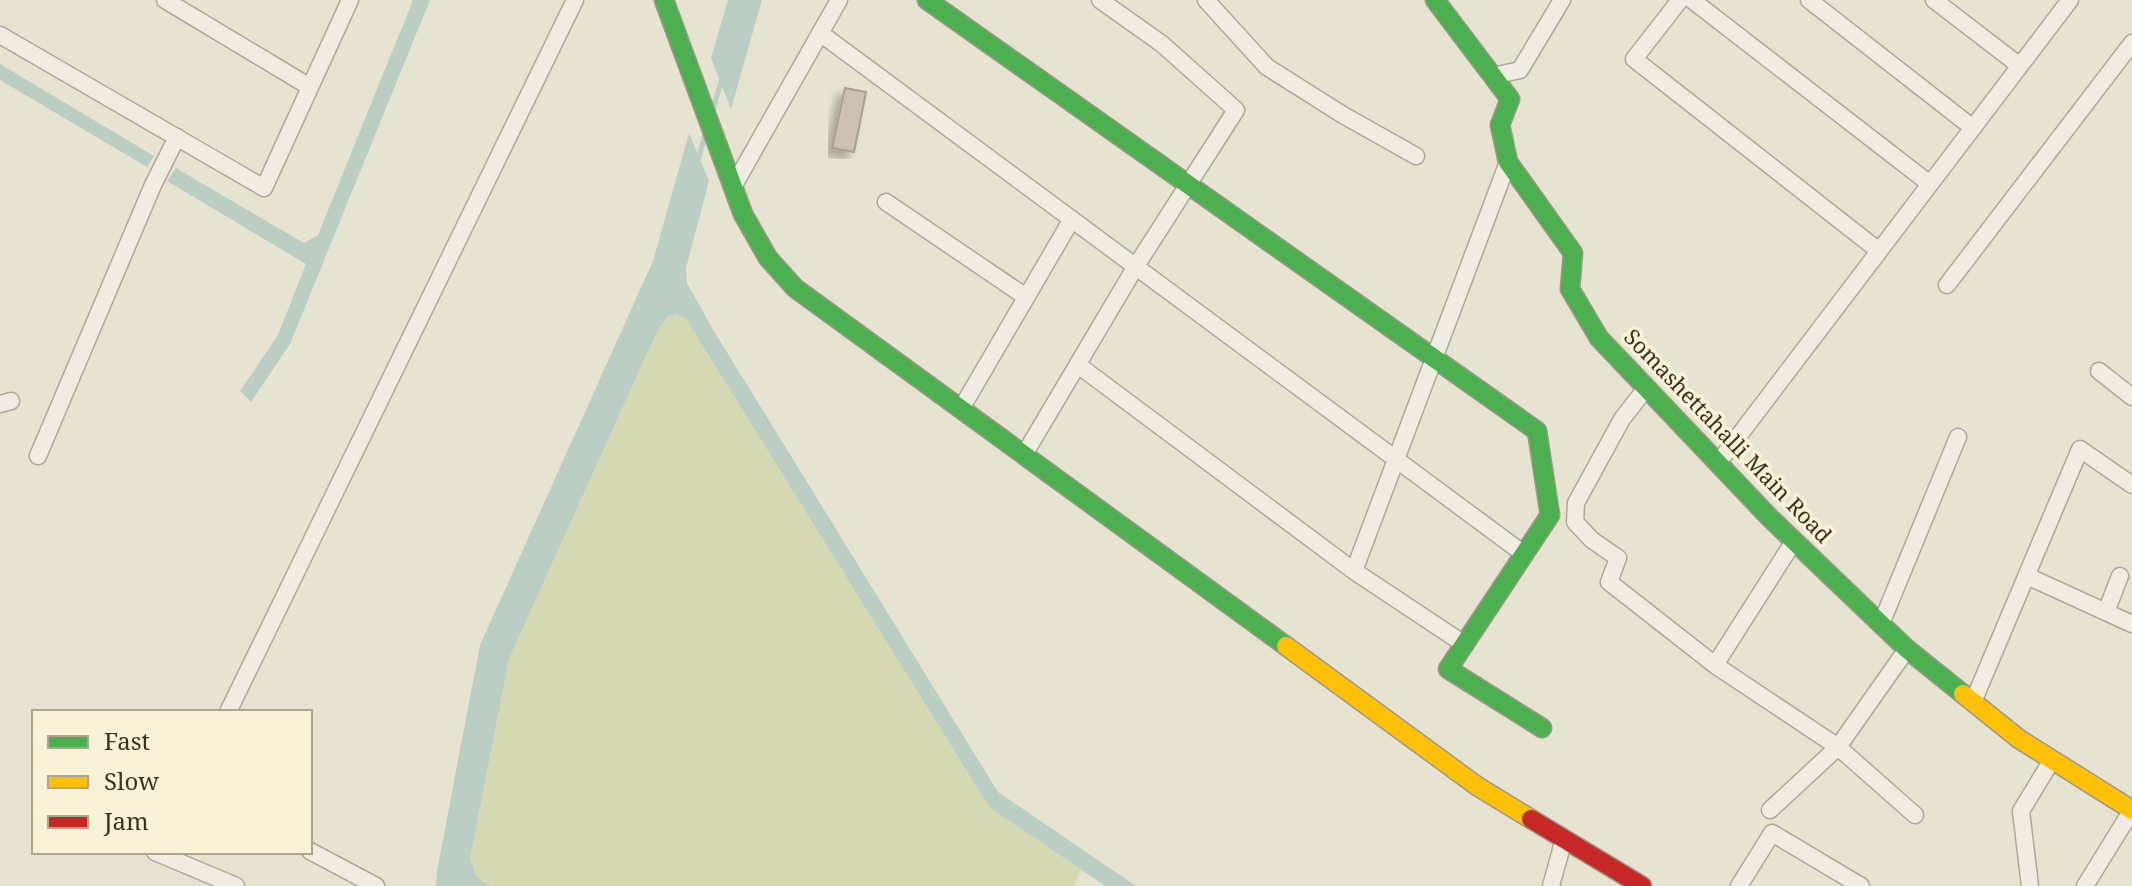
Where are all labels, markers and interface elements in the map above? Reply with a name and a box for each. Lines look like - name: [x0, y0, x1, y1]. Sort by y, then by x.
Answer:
- street label: Somashettahalli Main Road: [1618, 322, 1840, 549]
- legend: [32, 710, 312, 854]
- text: Fast: [104, 724, 150, 757]
- text: Slow: [104, 764, 159, 797]
- text: Jam: [103, 804, 149, 837]

